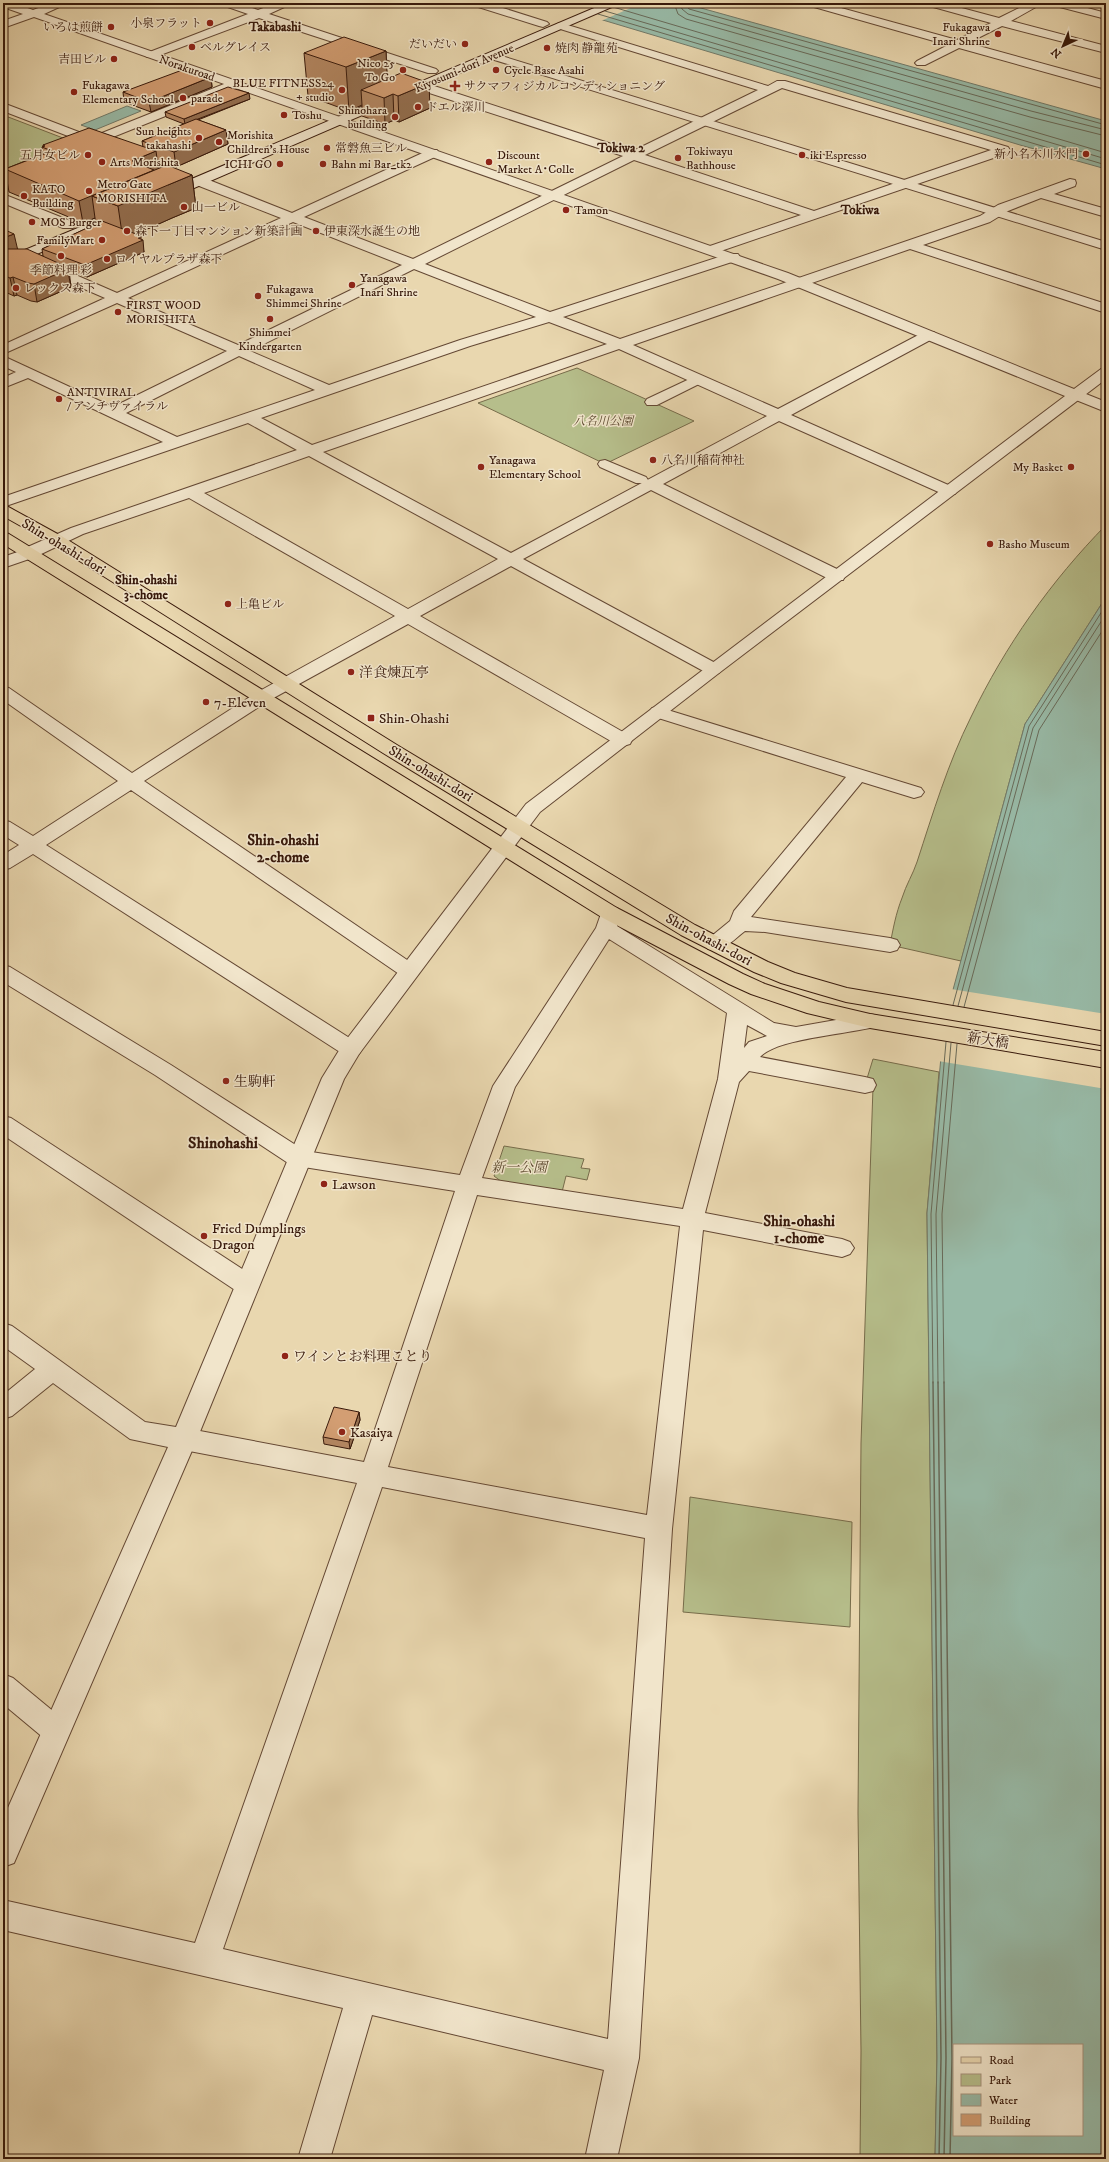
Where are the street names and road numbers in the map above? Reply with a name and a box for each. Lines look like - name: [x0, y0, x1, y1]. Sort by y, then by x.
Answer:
- street label: Kiyosumi-dori Avenue: [412, 41, 516, 96]
- street label: Norakuroad: [157, 52, 217, 85]
- street label: Shin-ohashi-dori: [18, 515, 109, 579]
- street label: Shin-ohashi-dori: [385, 742, 476, 806]
- street label: Shin-ohashi-dori: [662, 910, 755, 970]
- street label: 新大橋: [966, 1029, 1010, 1053]

